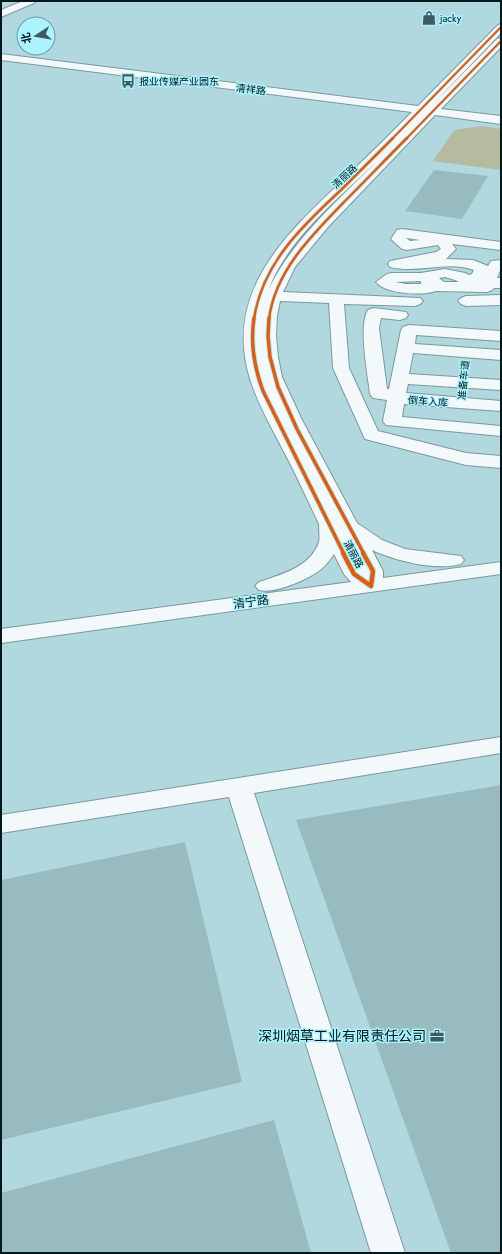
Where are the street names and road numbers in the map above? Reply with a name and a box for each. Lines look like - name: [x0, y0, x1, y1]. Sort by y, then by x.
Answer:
- street label: 清祥路: [235, 80, 267, 99]
- street label: 清丽路: [328, 161, 360, 192]
- street label: 准备车道: [454, 359, 473, 401]
- street label: 倒车入库: [407, 393, 448, 410]
- street label: 清丽路: [340, 537, 367, 571]
- street label: 清宁路: [232, 591, 270, 613]

